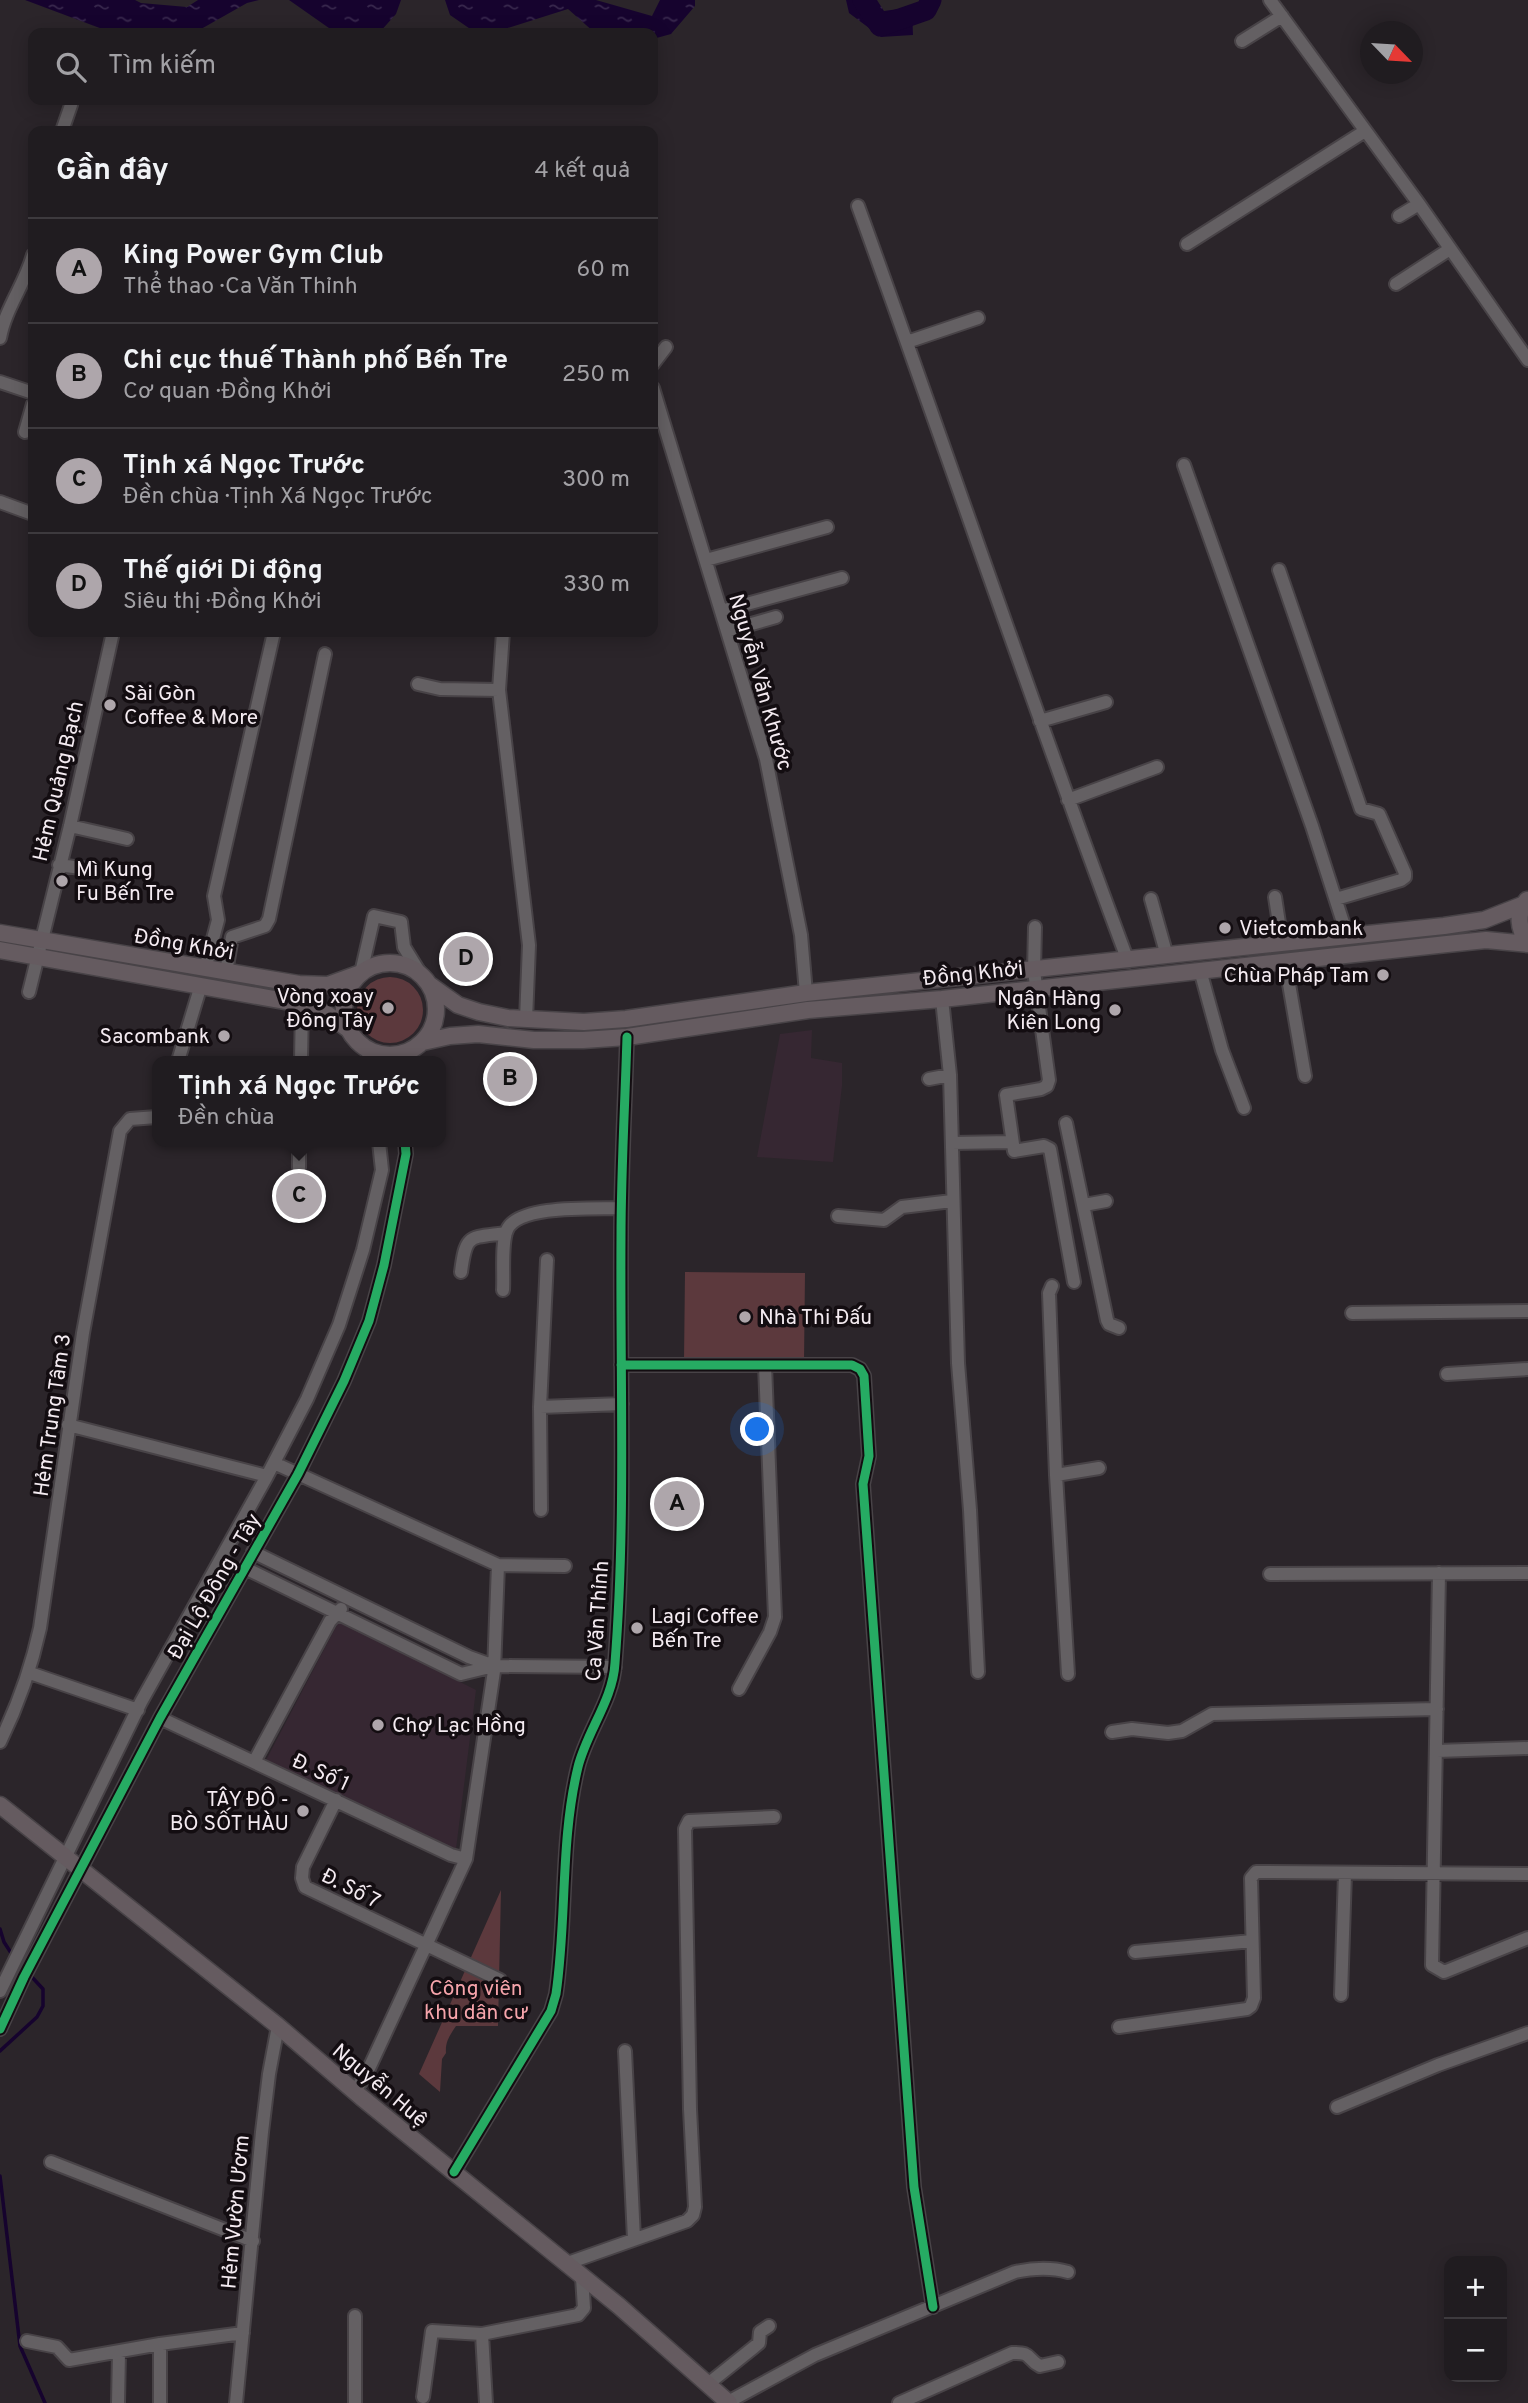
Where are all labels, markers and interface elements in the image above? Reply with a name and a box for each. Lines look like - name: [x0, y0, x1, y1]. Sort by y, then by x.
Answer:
- north arrow: [1360, 21, 1423, 84]
- search box: [28, 28, 658, 105]
- icon: search: [52, 48, 90, 86]
- text: Tìm kiếm: [108, 50, 216, 83]
- text: Gần đây: [56, 153, 169, 190]
- text: 4 kết quả: [535, 157, 630, 186]
- text: King Power Gym Club: [123, 240, 384, 273]
- text: A: [71, 256, 87, 285]
- text: 60 m: [577, 256, 630, 285]
- text: Thể thao · Ca Văn Thỉnh: [123, 273, 358, 302]
- text: Chi cục thuế Thành phố Bến Tre: [123, 345, 508, 378]
- text: B: [71, 361, 87, 390]
- text: 250 m: [562, 361, 630, 390]
- text: Cơ quan · Đồng Khởi: [123, 378, 332, 407]
- text: Tịnh xá Ngọc Trước: [123, 450, 365, 483]
- text: C: [72, 466, 86, 495]
- text: 300 m: [562, 466, 630, 495]
- text: Đền chùa · Tịnh Xá Ngọc Trước: [123, 483, 432, 512]
- text: Thế giới Di động: [123, 555, 323, 588]
- text: D: [71, 571, 87, 600]
- text: 330 m: [563, 571, 630, 600]
- text: Siêu thị · Đồng Khởi: [123, 588, 322, 617]
- street label: Nguyễn Văn Khước: [721, 591, 799, 774]
- place label: Sài Gòn Coffee & More: [124, 681, 258, 732]
- marker: Sài Gòn Coffee & More: [102, 697, 118, 713]
- street label: Hẻm Quảng Bạch: [28, 698, 91, 864]
- place label: Mì Kung Fu Bến Tre: [76, 857, 174, 908]
- marker: Mì Kung Fu Bến Tre: [54, 873, 70, 889]
- place label: Vietcombank: [1239, 916, 1363, 943]
- marker: Vietcombank: [1217, 920, 1233, 936]
- street label: Đồng Khởi: [132, 923, 236, 968]
- pin: D: [443, 933, 489, 985]
- street label: Đồng Khởi: [922, 956, 1025, 993]
- place label: Chùa Pháp Tam: [1224, 963, 1369, 990]
- marker: Chùa Pháp Tam: [1375, 967, 1391, 983]
- place label: Vòng xoay Đông Tây: [277, 984, 374, 1035]
- place label: Ngân Hàng Kiên Long: [997, 986, 1101, 1037]
- marker: Vòng xoay Đông Tây: [380, 1000, 396, 1016]
- marker: Ngân Hàng Kiên Long: [1107, 1002, 1123, 1018]
- place label: Sacombank: [100, 1024, 210, 1051]
- marker: Sacombank: [216, 1028, 232, 1044]
- pin: B: [487, 1053, 533, 1105]
- popup: [152, 1056, 446, 1147]
- text: Tịnh xá Ngọc Trước: [178, 1071, 420, 1104]
- text: Đền chùa: [178, 1104, 274, 1133]
- pin: C: [276, 1170, 322, 1222]
- place label: Nhà Thi Đấu: [759, 1305, 872, 1332]
- marker: Nhà Thi Đấu: [737, 1309, 753, 1325]
- street label: Hẻm Trung Tâm 3: [29, 1332, 78, 1498]
- your location: [740, 1412, 774, 1446]
- pin: A: [654, 1478, 700, 1530]
- street label: Đại Lộ Đông - Tây: [163, 1509, 268, 1665]
- street label: Ca Văn Thỉnh: [581, 1560, 616, 1682]
- place label: Lagi Coffee Bến Tre: [651, 1604, 759, 1655]
- marker: Lagi Coffee Bến Tre: [629, 1620, 645, 1636]
- place label: Chợ Lạc Hồng: [392, 1713, 526, 1740]
- marker: Chợ Lạc Hồng: [370, 1717, 386, 1733]
- street label: Đ. Số 1: [287, 1748, 353, 1798]
- place label: TÂY ĐÔ - BÒ SỐT HÀU: [170, 1786, 289, 1838]
- marker: TÂY ĐÔ - BÒ SỐT HÀU: [295, 1803, 311, 1819]
- street label: Đ. Số 7: [316, 1863, 384, 1916]
- park label: Công viên khu dân cư: [424, 1976, 529, 2027]
- street label: Nguyễn Huệ: [326, 2038, 433, 2134]
- street label: Hẻm Vườn Ươm: [216, 2134, 257, 2290]
- map controls: [1444, 2256, 1507, 2382]
- button: +: [1444, 2256, 1507, 2319]
- button: −: [1444, 2319, 1507, 2382]

